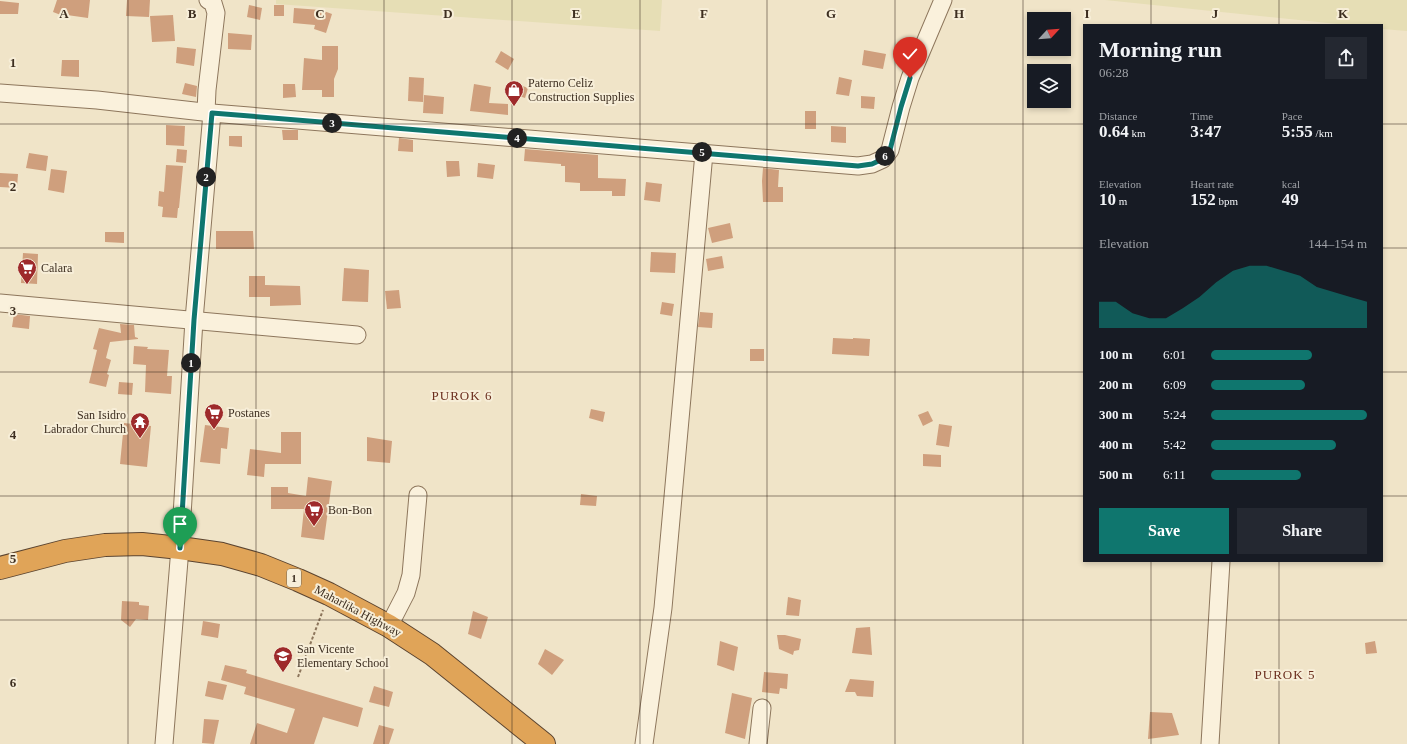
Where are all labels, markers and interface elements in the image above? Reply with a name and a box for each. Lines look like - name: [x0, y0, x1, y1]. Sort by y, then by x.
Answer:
- text: A: [59, 6, 69, 21]
- text: B: [188, 6, 197, 21]
- text: C: [315, 6, 325, 21]
- text: D: [443, 6, 453, 21]
- text: E: [572, 6, 580, 21]
- text: F: [700, 6, 708, 21]
- text: G: [826, 6, 836, 21]
- text: H: [954, 6, 964, 21]
- text: I: [1084, 6, 1090, 21]
- text: J: [1212, 6, 1219, 21]
- text: K: [1338, 6, 1349, 21]
- north arrow: [1027, 12, 1071, 56]
- map controls: [1027, 12, 1071, 108]
- pin: [893, 37, 927, 78]
- text: Morning run: [1099, 37, 1222, 62]
- button: share: [1325, 37, 1367, 79]
- icon: check: [899, 43, 921, 65]
- text: 1: [10, 55, 16, 70]
- button: layers: [1027, 64, 1071, 108]
- text: 06:28: [1099, 65, 1129, 80]
- place label: Paterno Celiz Construction Supplies: [528, 76, 635, 104]
- shop icon: Paterno Celiz Construction Supplies: [503, 79, 525, 107]
- text: Distance: [1099, 110, 1137, 122]
- text: Time: [1190, 110, 1213, 122]
- text: Pace: [1282, 110, 1302, 122]
- pin: 3: [322, 113, 342, 133]
- text: 3: [329, 117, 335, 129]
- text: 0.64: [1099, 122, 1129, 141]
- text: 3:47: [1190, 122, 1222, 141]
- text: 5:55: [1282, 122, 1313, 141]
- text: km: [1129, 127, 1146, 139]
- text: /km: [1313, 127, 1333, 139]
- pin: 4: [507, 128, 527, 148]
- text: 4: [514, 132, 520, 144]
- pin: 5: [692, 142, 712, 162]
- text: 5: [699, 146, 705, 158]
- pin: 6: [875, 146, 895, 166]
- text: 6: [882, 150, 888, 162]
- pin: 2: [196, 167, 216, 187]
- text: 2: [203, 171, 209, 183]
- text: Elevation: [1099, 178, 1141, 190]
- text: Heart rate: [1190, 178, 1234, 190]
- text: kcal: [1282, 178, 1300, 190]
- text: 2: [10, 179, 16, 194]
- text: 10: [1099, 190, 1116, 209]
- text: 152: [1190, 190, 1216, 209]
- text: 49: [1282, 190, 1299, 209]
- text: m: [1116, 195, 1127, 207]
- text: bpm: [1216, 195, 1238, 207]
- text: Elevation: [1099, 236, 1149, 251]
- text: 144–154 m: [1308, 236, 1367, 251]
- supermarket icon: Calara: [16, 257, 38, 285]
- place label: Calara: [41, 261, 73, 275]
- text: 3: [10, 303, 17, 318]
- text: 100 m: [1099, 347, 1133, 362]
- text: 6:01: [1163, 347, 1186, 362]
- pin: 1: [181, 353, 201, 373]
- text: 1: [188, 357, 194, 369]
- text: 200 m: [1099, 377, 1133, 392]
- text: 6:09: [1163, 377, 1186, 392]
- district label: PUROK 6: [432, 388, 492, 403]
- supermarket icon: Postanes: [203, 402, 225, 430]
- place label: Postanes: [228, 406, 270, 420]
- text: 300 m: [1099, 407, 1133, 422]
- text: 5:24: [1163, 407, 1186, 422]
- place label: San Isidro Labrador Church: [44, 408, 126, 436]
- temple icon: San Isidro Labrador Church: [129, 411, 151, 439]
- text: 4: [10, 427, 17, 442]
- text: 400 m: [1099, 437, 1133, 452]
- text: 5:42: [1163, 437, 1186, 452]
- text: 500 m: [1099, 467, 1133, 482]
- text: 6:11: [1163, 467, 1186, 482]
- supermarket icon: Bon-Bon: [303, 499, 325, 527]
- place label: Bon-Bon: [328, 503, 372, 517]
- pin: [163, 507, 197, 548]
- button: Save: [1099, 508, 1229, 554]
- button: Share: [1237, 508, 1367, 554]
- icon: arrive: [169, 513, 191, 535]
- text: 5: [10, 551, 17, 566]
- road number: 1: [287, 569, 301, 587]
- street label: Maharlika Highway: [312, 582, 404, 640]
- place label: San Vicente Elementary School: [297, 642, 389, 670]
- school or university icon: San Vicente Elementary School: [272, 645, 294, 673]
- district label: PUROK 5: [1255, 667, 1315, 682]
- text: 6: [10, 675, 17, 690]

